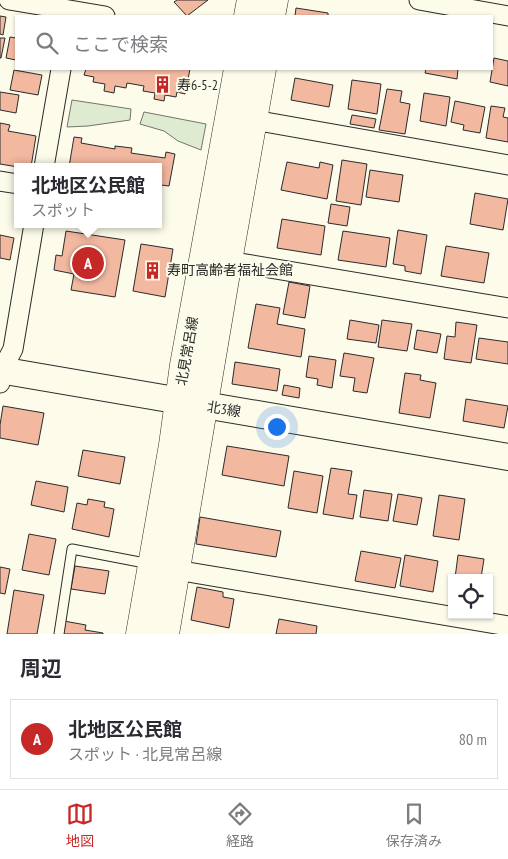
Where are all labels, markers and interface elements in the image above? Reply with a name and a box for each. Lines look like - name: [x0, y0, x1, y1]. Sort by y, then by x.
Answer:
- search box: [15, 15, 493, 70]
- icon: search: [33, 29, 61, 57]
- text: ここで検索: [73, 32, 168, 56]
- building icon: 寿6-5-2: [153, 75, 173, 95]
- place label: 寿6-5-2: [177, 76, 218, 94]
- popup: [14, 163, 162, 228]
- text: 北地区公民館: [31, 173, 145, 197]
- text: スポット: [31, 200, 95, 220]
- pin: A: [72, 244, 104, 282]
- building icon: 寿町高齢者福祉会館: [143, 260, 163, 280]
- place label: 寿町高齢者福祉会館: [167, 261, 293, 279]
- street label: 北見常呂線: [172, 315, 202, 387]
- street label: 北3線: [206, 397, 242, 421]
- your location: [264, 414, 290, 440]
- map controls: [448, 574, 493, 619]
- button: locate: [448, 574, 493, 619]
- text: 周辺: [20, 655, 62, 682]
- text: 北地区公民館: [68, 717, 182, 741]
- text: A: [33, 729, 41, 749]
- text: 80 m: [459, 729, 487, 749]
- text: スポット · 北見常呂線: [68, 744, 222, 764]
- tab: 地図: [66, 800, 94, 850]
- tab: 経路: [226, 800, 254, 850]
- tab: 保存済み: [386, 800, 442, 850]

